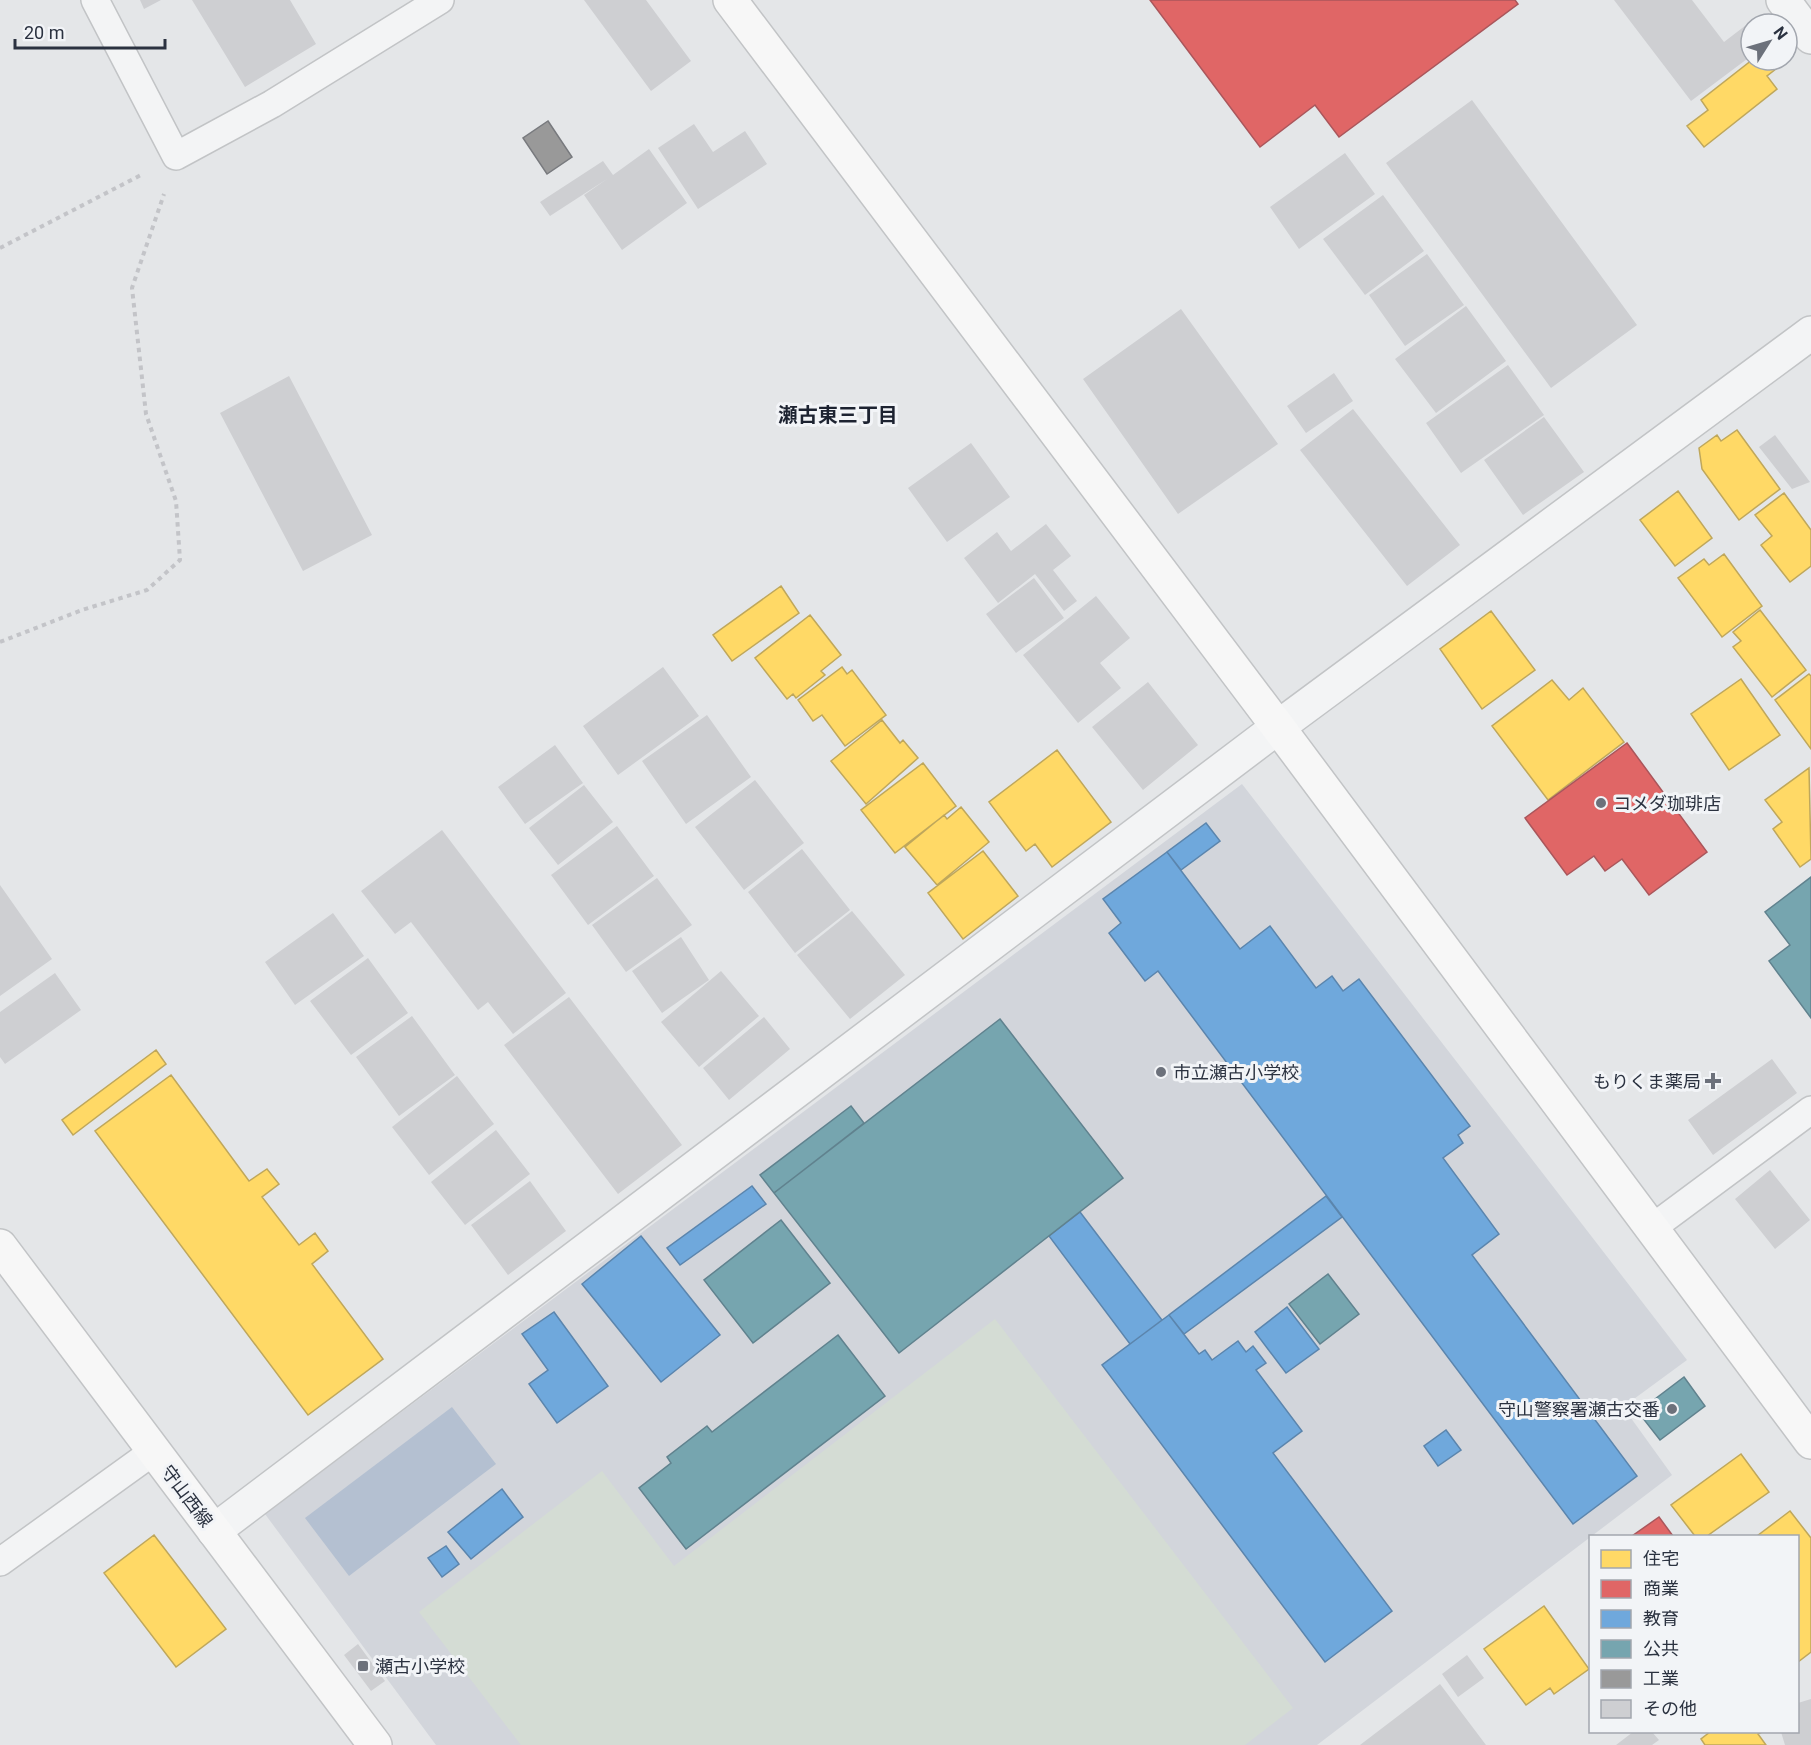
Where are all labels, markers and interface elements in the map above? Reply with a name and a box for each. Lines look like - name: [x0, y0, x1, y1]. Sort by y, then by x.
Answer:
- scale bar: [15, 12, 165, 50]
- north arrow: [1739, 12, 1799, 72]
- text: 20 m: [24, 22, 64, 43]
- text: N: [1770, 23, 1792, 44]
- district label: 瀬古東三丁目: [778, 403, 898, 427]
- place label: コメダ珈琲店: [1613, 793, 1721, 814]
- marker: コメダ珈琲店: [1594, 796, 1608, 810]
- place label: 市立瀬古小学校: [1173, 1062, 1299, 1083]
- marker: 市立瀬古小学校: [1154, 1065, 1168, 1079]
- place label: もりくま薬局: [1593, 1071, 1701, 1092]
- marker: もりくま薬局: [1706, 1074, 1720, 1088]
- place label: 守山警察署瀬古交番: [1498, 1399, 1660, 1420]
- marker: 守山警察署瀬古交番: [1665, 1402, 1679, 1416]
- street label: 守山西線: [157, 1461, 217, 1531]
- legend: [1589, 1535, 1799, 1733]
- text: 住宅: [1643, 1548, 1679, 1569]
- text: 商業: [1643, 1578, 1679, 1599]
- text: 教育: [1643, 1608, 1679, 1629]
- text: 公共: [1643, 1638, 1679, 1659]
- place label: 瀬古小学校: [375, 1656, 465, 1677]
- marker: 瀬古小学校: [356, 1659, 370, 1673]
- text: 工業: [1643, 1668, 1679, 1689]
- text: その他: [1643, 1698, 1697, 1719]

